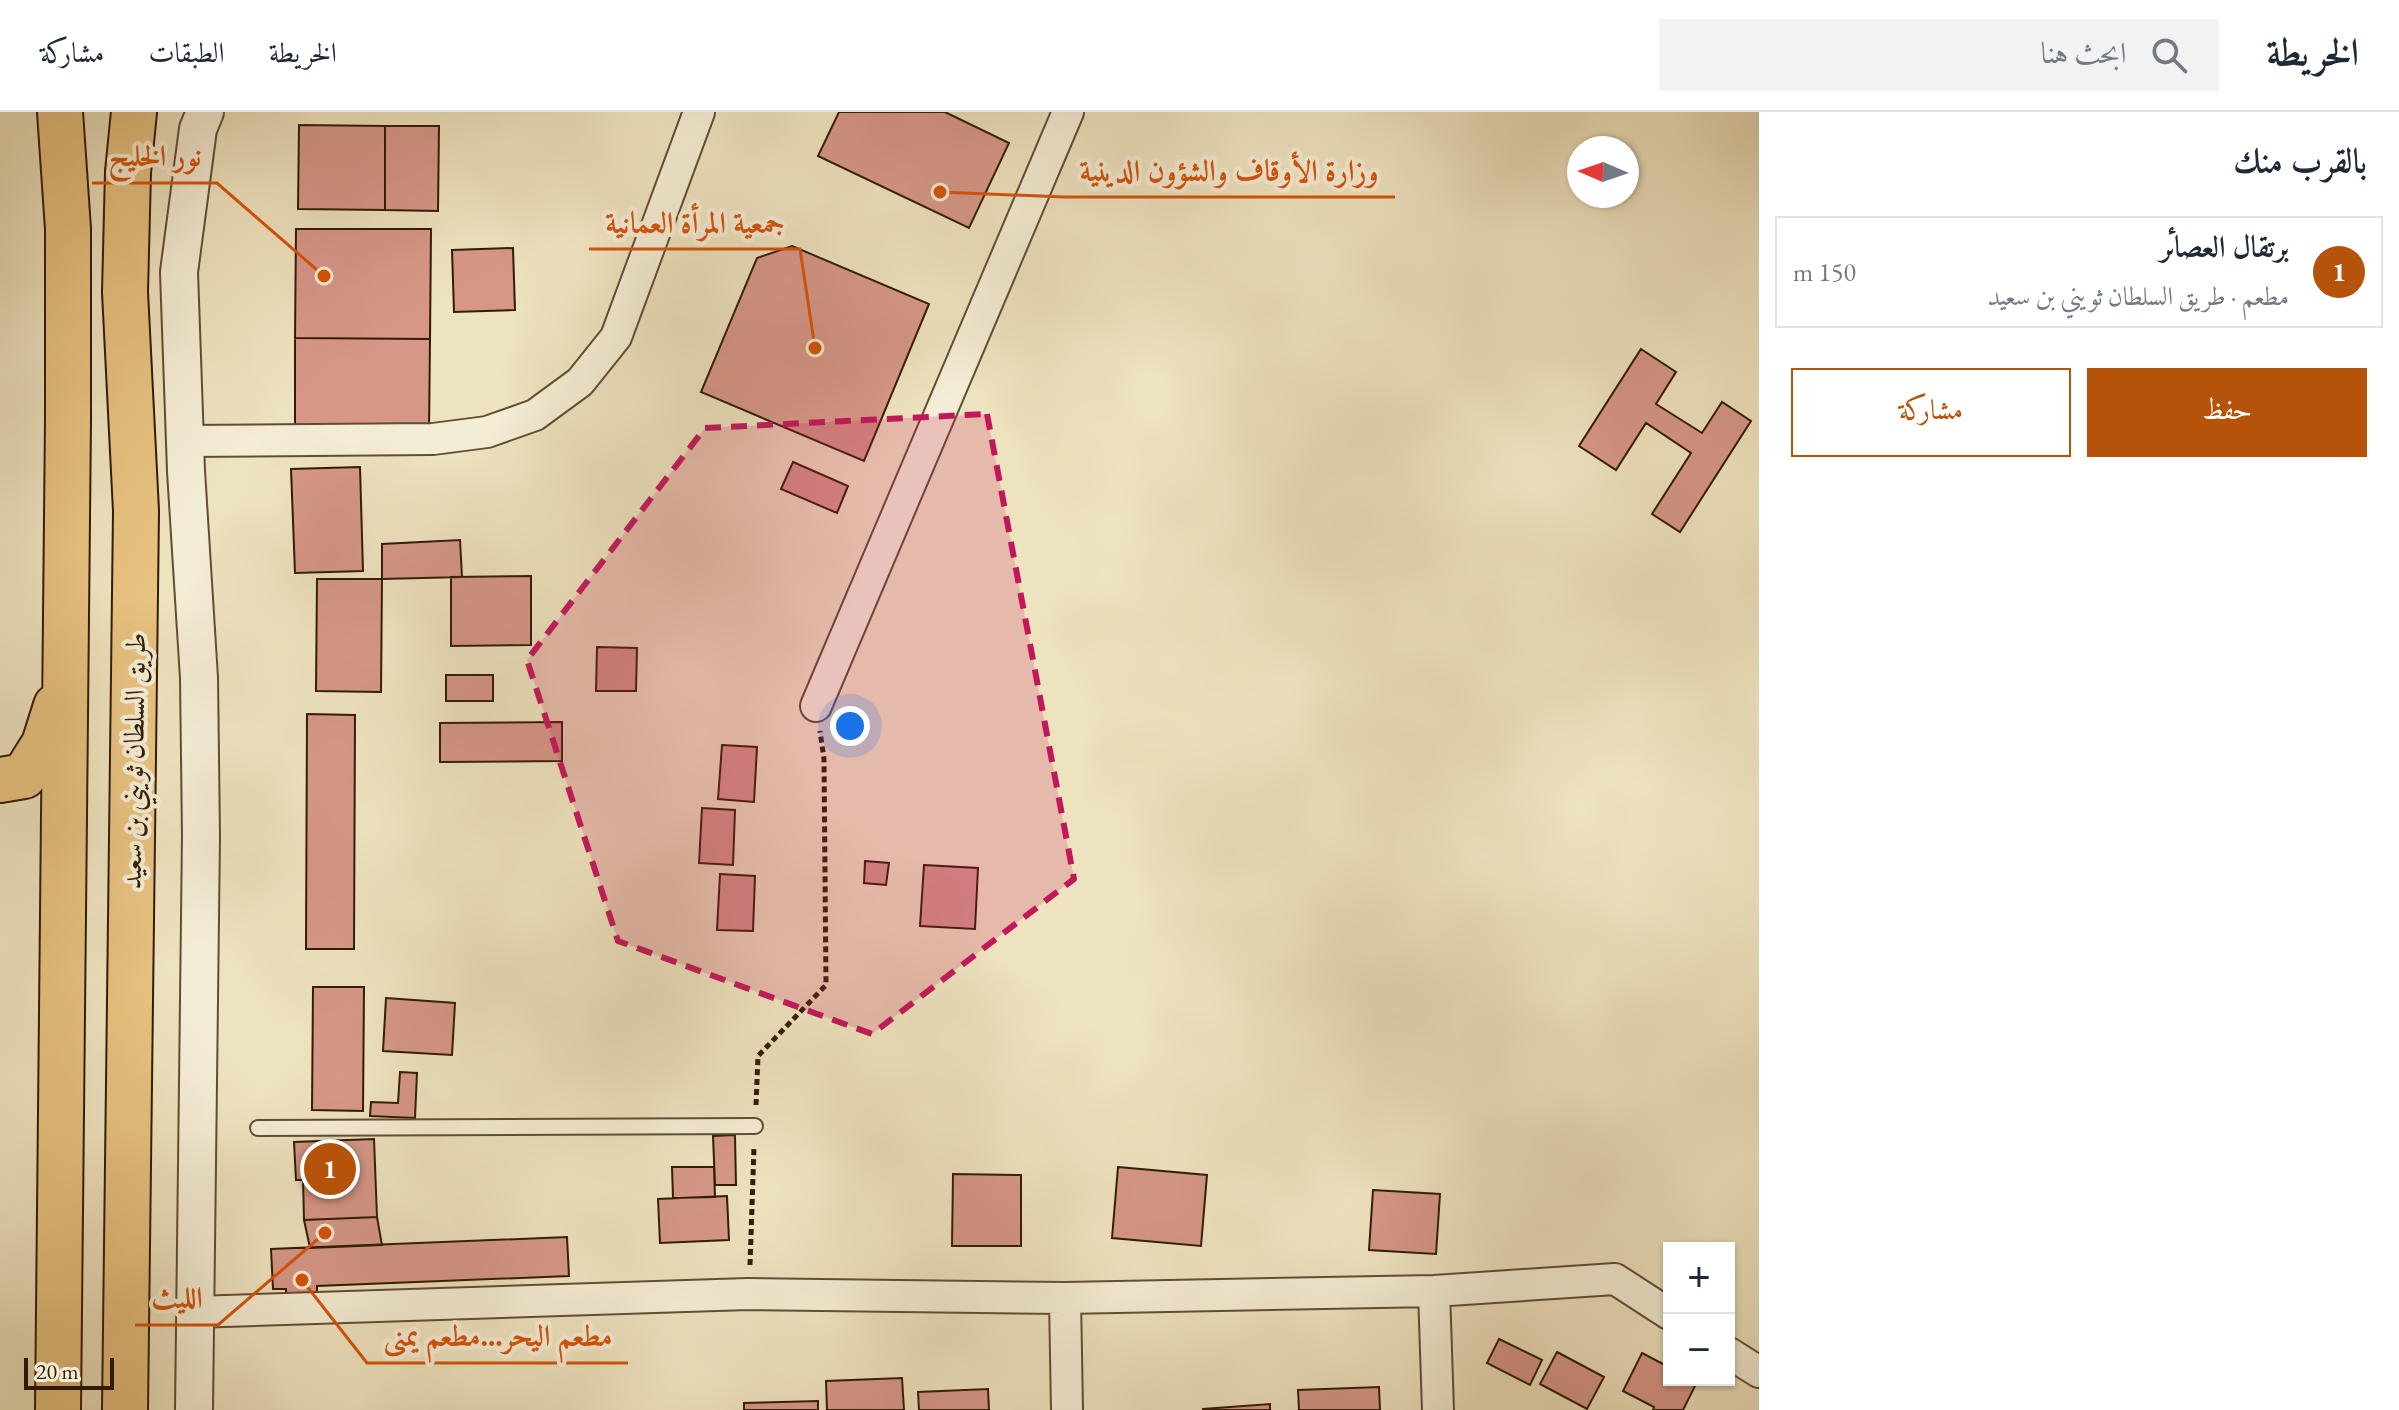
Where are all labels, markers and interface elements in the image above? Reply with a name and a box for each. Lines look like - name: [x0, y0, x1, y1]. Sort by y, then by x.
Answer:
- search box: [1659, 19, 2219, 91]
- text: الخريطة: [2267, 27, 2359, 76]
- text: ابحث هنا: [2041, 33, 2127, 72]
- icon: search: [2147, 33, 2191, 77]
- text: مشاركة: [40, 34, 104, 70]
- text: الطبقات: [148, 34, 225, 70]
- text: الخريطة: [269, 34, 337, 70]
- callout: نور الخليج: [92, 129, 217, 183]
- text: نور الخليج: [109, 136, 201, 183]
- north arrow: [1567, 136, 1639, 208]
- text: بالقرب منك: [2233, 138, 2367, 182]
- callout: وزارة الأوقاف والشؤون الدينية: [1064, 143, 1395, 197]
- text: وزارة الأوقاف والشؤون الدينية: [1080, 151, 1378, 190]
- callout: جمعية المرأة العمانية: [589, 195, 800, 249]
- text: جمعية المرأة العمانية: [605, 202, 785, 242]
- text: برتقال العصاىٔر: [2160, 227, 2289, 266]
- text: 150 m: [1793, 255, 1856, 289]
- text: 1: [2332, 255, 2346, 289]
- text: مطعم · طريق السلطان ثويني بن سعيد: [1987, 279, 2289, 313]
- button: مشاركة: [1791, 368, 2071, 457]
- button: حفظ: [2087, 368, 2367, 457]
- street label: طريق السلطان ثويني بن سعيد: [113, 632, 160, 890]
- your location: [830, 706, 870, 746]
- pin: 1: [304, 1139, 356, 1199]
- map controls: [1663, 1242, 1735, 1386]
- button: +: [1663, 1242, 1735, 1314]
- callout: الليث: [135, 1271, 218, 1325]
- text: الليث: [151, 1278, 203, 1317]
- callout: مطعم اليحر...مطعم يمنى: [367, 1309, 628, 1363]
- button: −: [1663, 1314, 1735, 1386]
- text: مطعم اليحر...مطعم يمنى: [384, 1316, 612, 1363]
- scale bar: [24, 1354, 114, 1390]
- text: 20 m: [36, 1357, 79, 1386]

